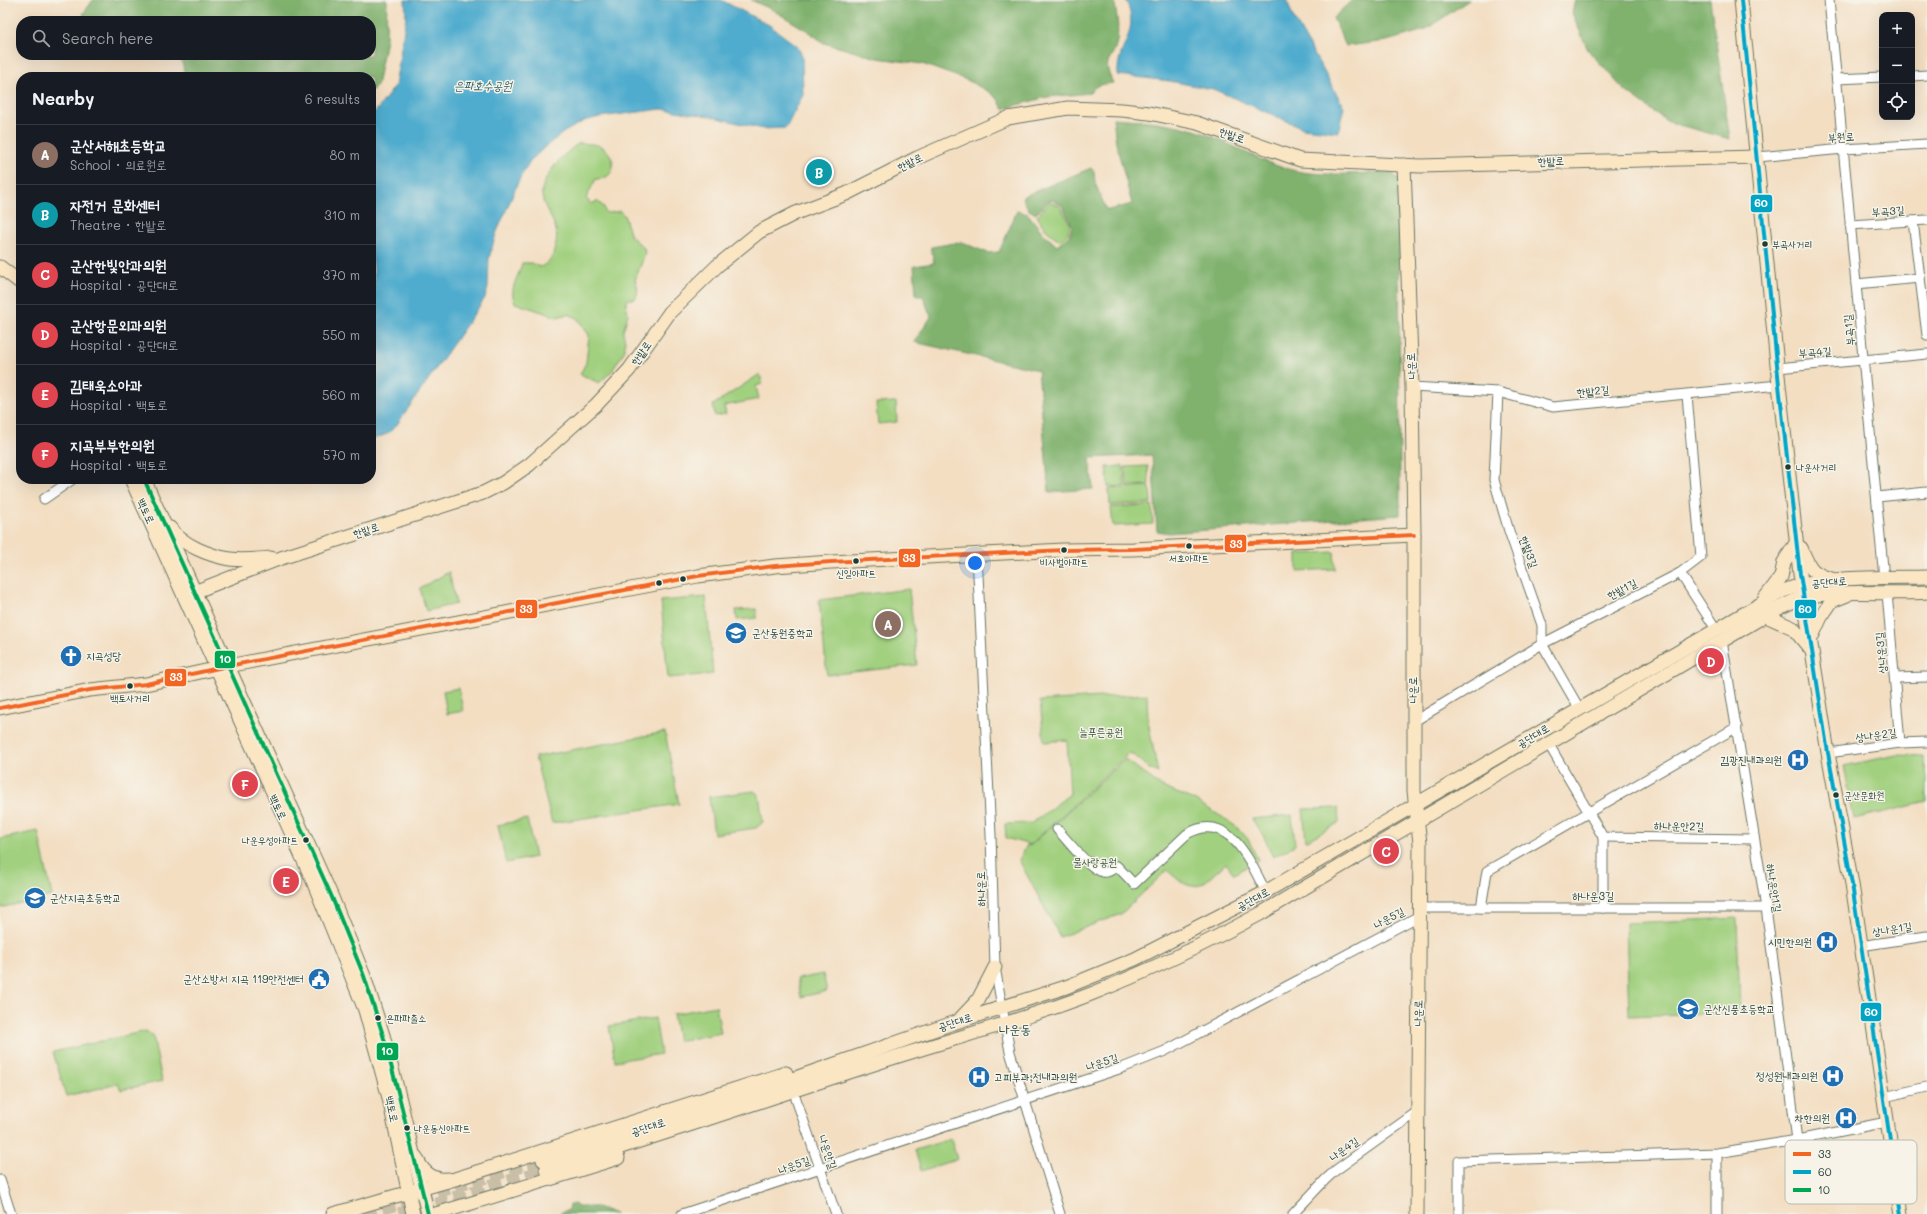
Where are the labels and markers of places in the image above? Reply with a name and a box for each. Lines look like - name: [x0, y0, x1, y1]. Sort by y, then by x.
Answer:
- pin: B: [806, 157, 832, 187]
- place label: 부곡사거리: [1772, 237, 1812, 251]
- marker: 부곡사거리: [1760, 239, 1770, 249]
- place label: 나운사거리: [1796, 460, 1836, 474]
- marker: 나운사거리: [1783, 462, 1793, 472]
- marker: 서호아파트: [1184, 541, 1194, 551]
- marker: 비사벌아파트: [1059, 545, 1069, 555]
- place label: 서호아파트: [1169, 551, 1209, 565]
- place label: 비사벌아파트: [1040, 555, 1088, 569]
- marker: 신일아파트: [851, 556, 861, 566]
- place label: 신일아파트: [836, 566, 876, 580]
- unlabelled marker: [678, 574, 688, 584]
- unlabelled marker: [654, 578, 664, 588]
- pin: A: [875, 609, 901, 639]
- school or university icon: 군산동원중학교: [723, 620, 749, 646]
- place label: 군산동원중학교: [752, 625, 814, 640]
- church icon: 지곡성당: [58, 643, 84, 669]
- pin: D: [1698, 646, 1724, 676]
- place label: 지곡성당: [86, 648, 122, 663]
- marker: 백토사거리: [125, 681, 135, 691]
- place label: 백토사거리: [110, 691, 150, 705]
- hospital icon: 김광진내과의원: [1785, 747, 1811, 773]
- place label: 김광진내과의원: [1720, 752, 1782, 767]
- pin: F: [232, 769, 258, 799]
- place label: 군산문화원: [1844, 788, 1884, 802]
- marker: 군산문화원: [1831, 790, 1841, 800]
- place label: 나운우성아파트: [242, 833, 298, 847]
- marker: 나운우성아파트: [301, 835, 311, 845]
- pin: C: [1373, 836, 1399, 866]
- pin: E: [273, 866, 299, 896]
- school or university icon: 군산지곡초등학교: [22, 885, 48, 911]
- place label: 군산지곡초등학교: [50, 890, 121, 905]
- hospital icon: 시민한의원: [1814, 929, 1840, 955]
- place label: 시민한의원: [1768, 934, 1812, 949]
- public building icon: 군산소방서 지곡 119안전센터: [306, 966, 332, 992]
- place label: 군산소방서 지곡 119안전센터: [183, 971, 304, 986]
- school or university icon: 군산신풍초등학교: [1675, 996, 1701, 1022]
- place label: 군산신풍초등학교: [1704, 1001, 1775, 1016]
- place label: 은파파출소: [386, 1011, 426, 1025]
- marker: 은파파출소: [373, 1013, 383, 1023]
- hospital icon: 정성원내과의원: [1820, 1063, 1846, 1089]
- hospital icon: 고피부과;전내과의원: [966, 1064, 992, 1090]
- place label: 정성원내과의원: [1756, 1068, 1818, 1083]
- place label: 고피부과;전내과의원: [994, 1069, 1077, 1084]
- hospital icon: 차한의원: [1833, 1105, 1859, 1131]
- place label: 차한의원: [1795, 1110, 1830, 1125]
- place label: 나운동신아파트: [414, 1121, 470, 1135]
- marker: 나운동신아파트: [402, 1123, 412, 1133]

